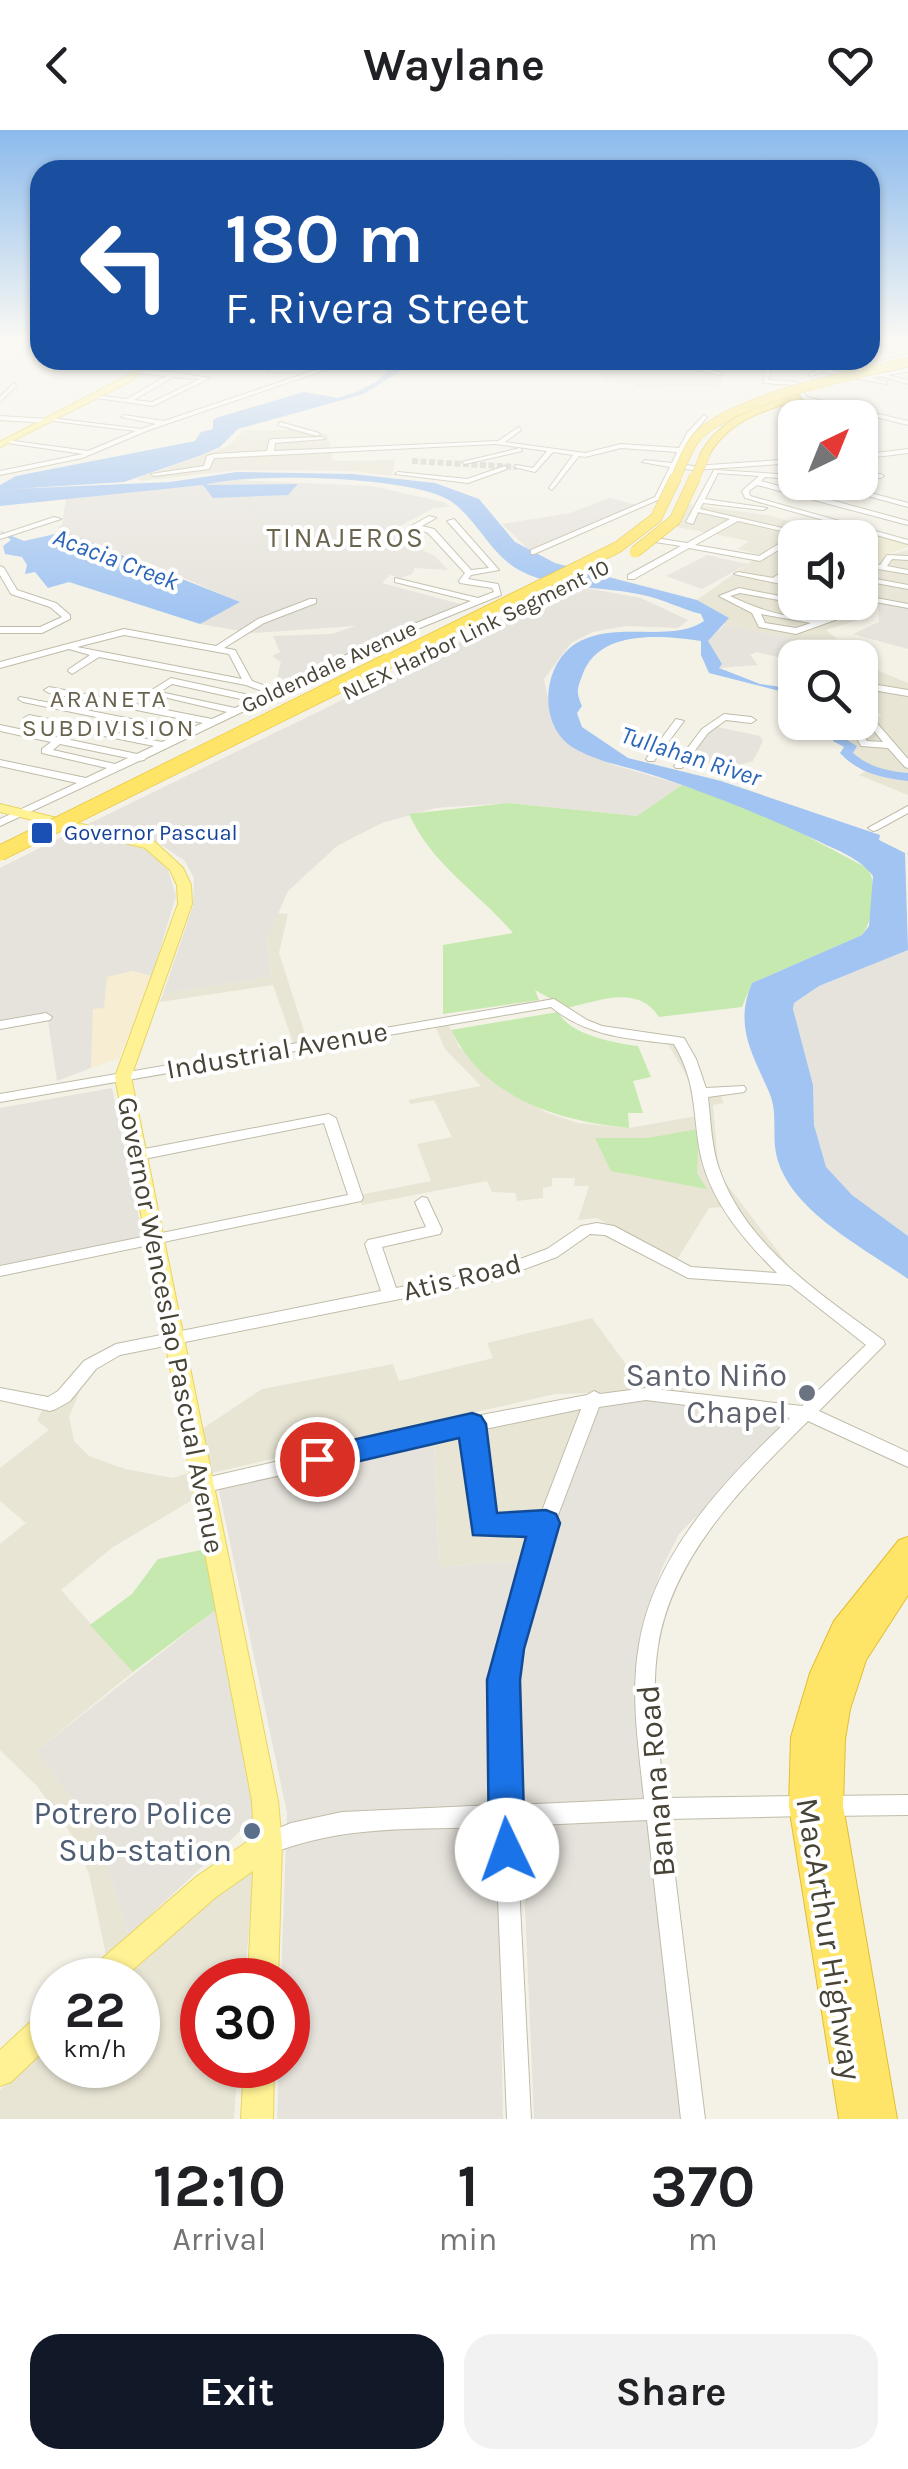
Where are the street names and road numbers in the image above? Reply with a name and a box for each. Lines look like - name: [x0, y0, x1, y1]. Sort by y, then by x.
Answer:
- street label: NLEX Harbor Link Segment 10: [338, 554, 614, 706]
- street label: Goldendale Avenue: [237, 615, 421, 719]
- street label: Industrial Avenue: [164, 1014, 390, 1086]
- street label: Governor Wenceslao Pascual Avenue: [111, 1094, 231, 1556]
- street label: Atis Road: [399, 1246, 525, 1308]
- street label: Banana Road: [629, 1683, 683, 1879]
- street label: MacArthur Highway: [788, 1795, 870, 2083]

